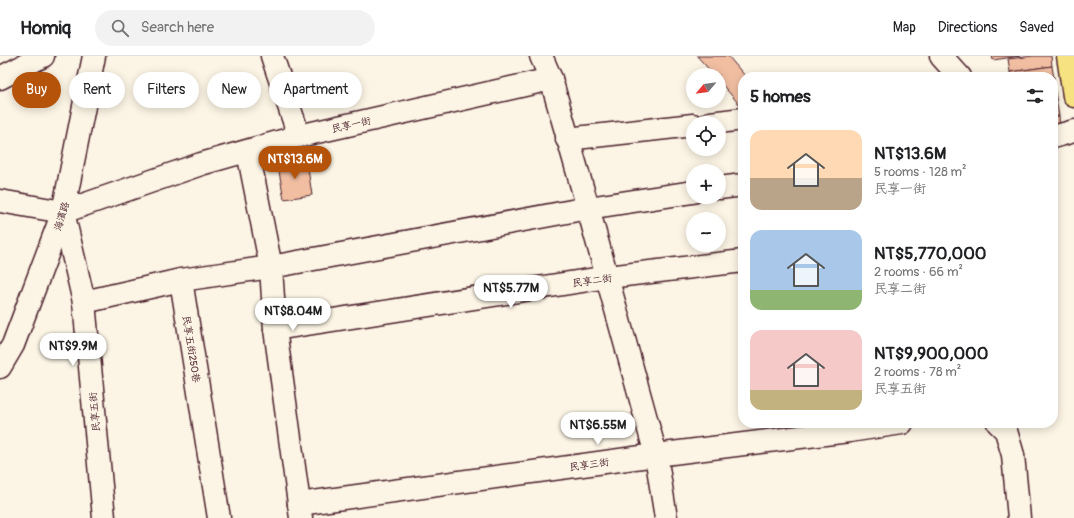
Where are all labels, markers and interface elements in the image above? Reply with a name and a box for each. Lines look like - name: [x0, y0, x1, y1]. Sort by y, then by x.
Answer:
- search box: [95, 10, 375, 46]
- text: Homiq: [20, 16, 71, 40]
- icon: search: [109, 17, 131, 39]
- text: Search here: [141, 18, 214, 37]
- text: Map: [893, 19, 916, 36]
- text: Directions: [938, 19, 997, 36]
- text: Saved: [1019, 19, 1054, 36]
- north arrow: [686, 68, 726, 108]
- map controls: [686, 68, 726, 252]
- chip: Buy: [12, 72, 61, 108]
- chip: Rent: [69, 72, 125, 108]
- chip: Filters: [133, 72, 199, 108]
- chip: New: [207, 72, 261, 108]
- chip: Apartment: [269, 72, 362, 108]
- icon: filters: [1024, 85, 1046, 107]
- text: 5 homes: [750, 86, 811, 107]
- street label: 民享一街: [330, 115, 372, 135]
- button: locate: [686, 116, 726, 156]
- text: NT$13.6M: [874, 143, 946, 164]
- pin: NT$13.6M: [254, 146, 336, 180]
- icon: home: [782, 146, 830, 194]
- text: NT$13.6M: [267, 151, 323, 167]
- button: +: [686, 164, 726, 204]
- text: 5 rooms · 128 m²: [874, 164, 967, 180]
- text: 民享一街: [874, 181, 926, 197]
- street label: 海濱路: [52, 200, 72, 232]
- button: −: [686, 212, 726, 252]
- text: NT$5,770,000: [874, 243, 986, 264]
- icon: home: [782, 246, 830, 294]
- text: 2 rooms · 66 m²: [874, 264, 963, 280]
- street label: 民享二街: [571, 272, 613, 290]
- pin: NT$5.77M: [470, 275, 552, 309]
- text: NT$5.77M: [483, 280, 539, 296]
- text: 民享二街: [874, 281, 926, 297]
- pin: NT$8.04M: [252, 298, 334, 332]
- text: NT$8.04M: [264, 303, 322, 319]
- street label: 民享五街250巷: [180, 315, 202, 385]
- pin: NT$9.9M: [36, 333, 110, 367]
- text: NT$9.9M: [49, 338, 97, 354]
- text: NT$9,900,000: [874, 343, 988, 364]
- icon: home: [782, 346, 830, 394]
- text: 2 rooms · 78 m²: [874, 364, 961, 380]
- text: 民享五街: [874, 381, 926, 397]
- street label: 民享五街: [87, 391, 103, 432]
- pin: NT$6.55M: [557, 412, 639, 446]
- text: NT$6.55M: [570, 417, 626, 433]
- street label: 民享三街: [568, 456, 610, 474]

